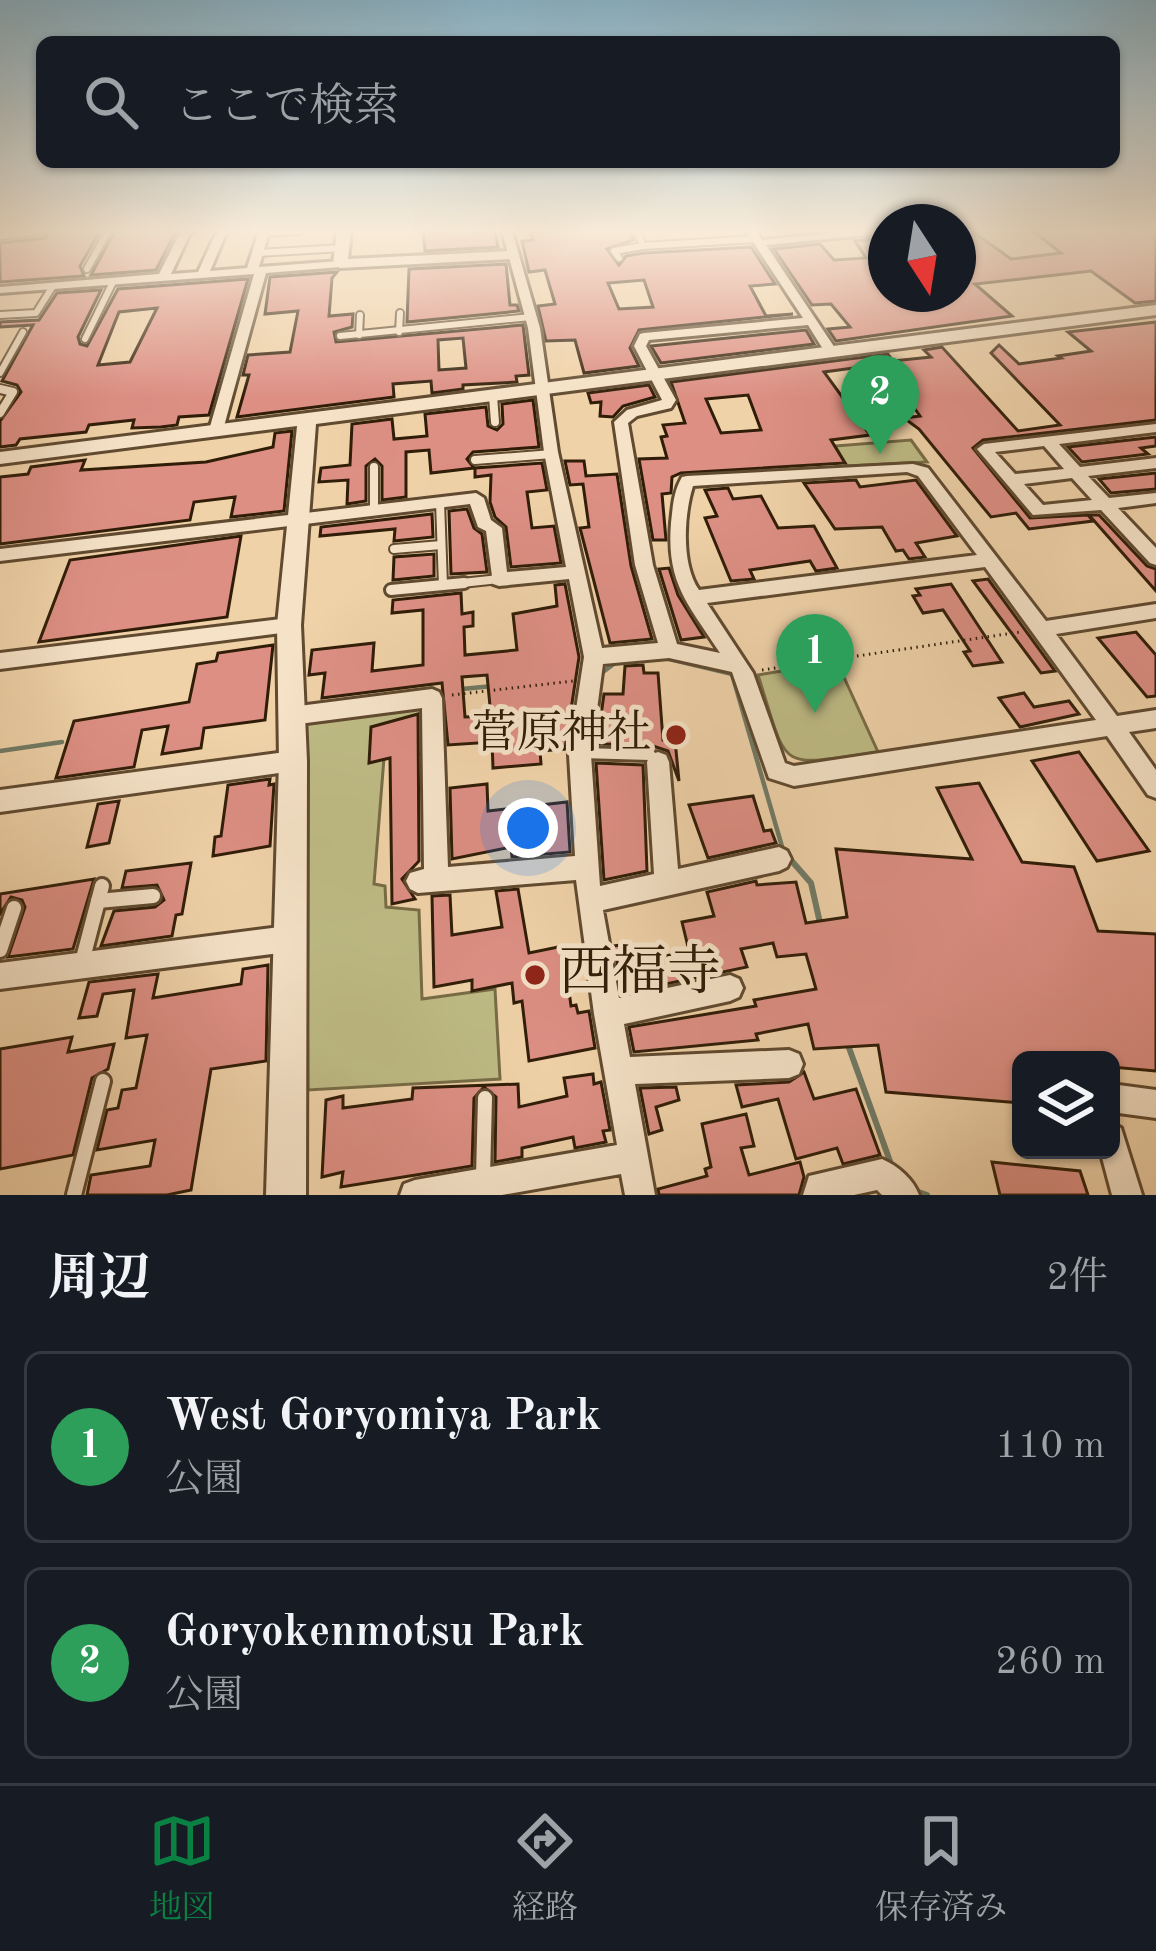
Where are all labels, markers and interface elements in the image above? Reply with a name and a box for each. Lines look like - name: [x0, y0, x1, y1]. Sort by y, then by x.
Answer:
- search box: [36, 36, 1120, 168]
- icon: search: [78, 69, 144, 135]
- text: ここで検索: [174, 86, 399, 131]
- north arrow: [868, 204, 976, 312]
- pin: 2: [841, 355, 919, 454]
- pin: 1: [776, 614, 854, 713]
- place label: 菅原神社: [472, 709, 652, 758]
- marker: 菅原神社: [663, 722, 689, 748]
- your location: [498, 798, 558, 858]
- place label: 西福寺: [559, 943, 721, 1002]
- marker: 西福寺: [522, 962, 548, 988]
- map controls: [1012, 1051, 1120, 1159]
- button: layers: [1012, 1051, 1120, 1159]
- text: 周辺: [48, 1255, 150, 1306]
- text: 2件: [1046, 1259, 1108, 1298]
- text: West Goryomiya Park: [165, 1395, 601, 1440]
- text: 1: [79, 1427, 101, 1466]
- text: 110 m: [995, 1427, 1105, 1466]
- text: 公園: [165, 1461, 243, 1500]
- text: Goryokenmotsu Park: [165, 1611, 584, 1656]
- text: 2: [79, 1643, 101, 1682]
- text: 260 m: [995, 1643, 1105, 1682]
- text: 公園: [165, 1677, 243, 1716]
- tab: 地図: [149, 1808, 215, 1930]
- tab: 経路: [512, 1808, 578, 1930]
- tab: 保存済み: [875, 1808, 1007, 1930]

